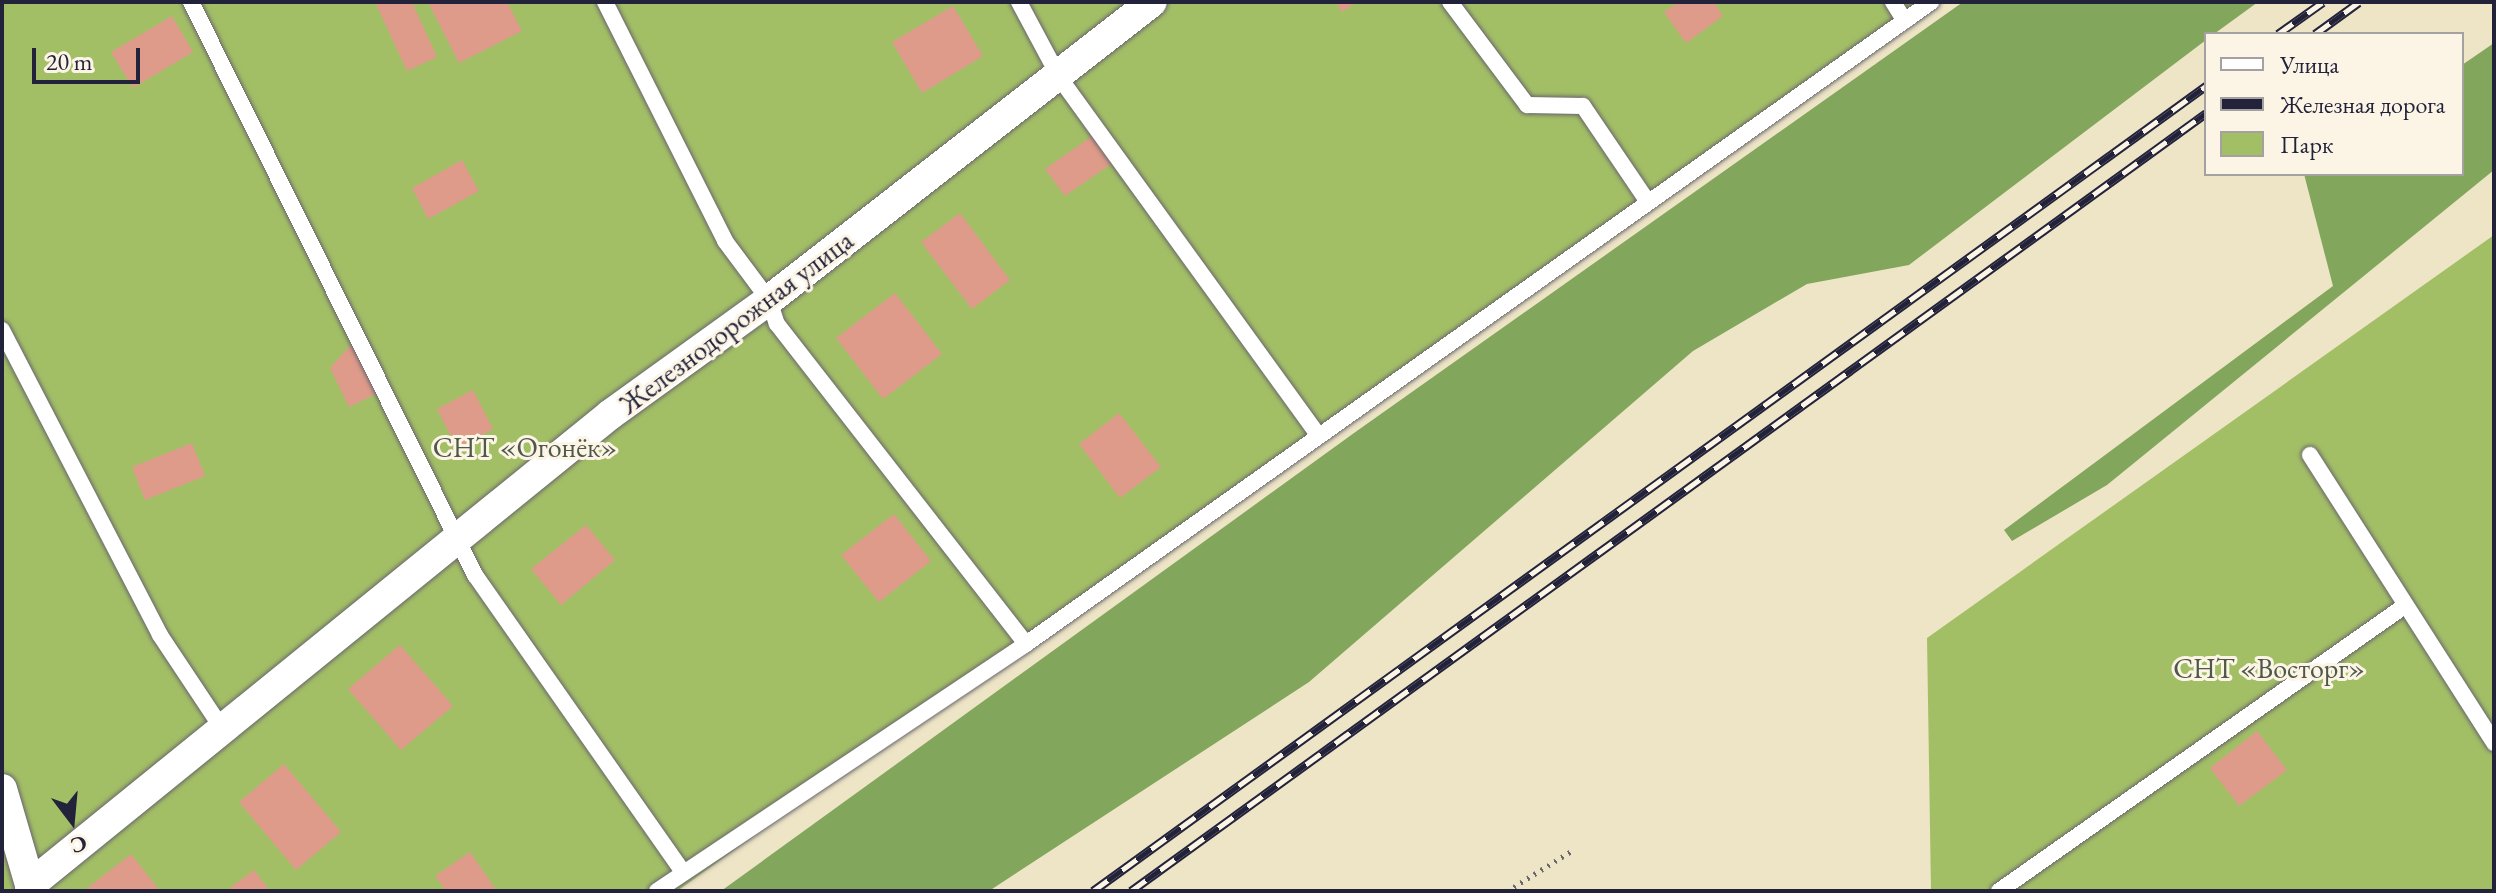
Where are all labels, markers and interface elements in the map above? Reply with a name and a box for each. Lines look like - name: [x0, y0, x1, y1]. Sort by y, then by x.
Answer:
- scale bar: [36, 32, 144, 82]
- legend: [2204, 32, 2464, 176]
- text: 20 m: [46, 46, 93, 77]
- text: Улица: [2280, 49, 2339, 80]
- text: Железная дорога: [2280, 89, 2445, 120]
- text: Парк: [2280, 129, 2333, 160]
- street label: Железнодорожная улица: [613, 223, 859, 421]
- park label: СНТ «Огонёк»: [433, 430, 617, 464]
- park label: СНТ «Восторг»: [2173, 651, 2365, 685]
- north arrow: [32, 781, 112, 861]
- text: С: [67, 828, 90, 861]

